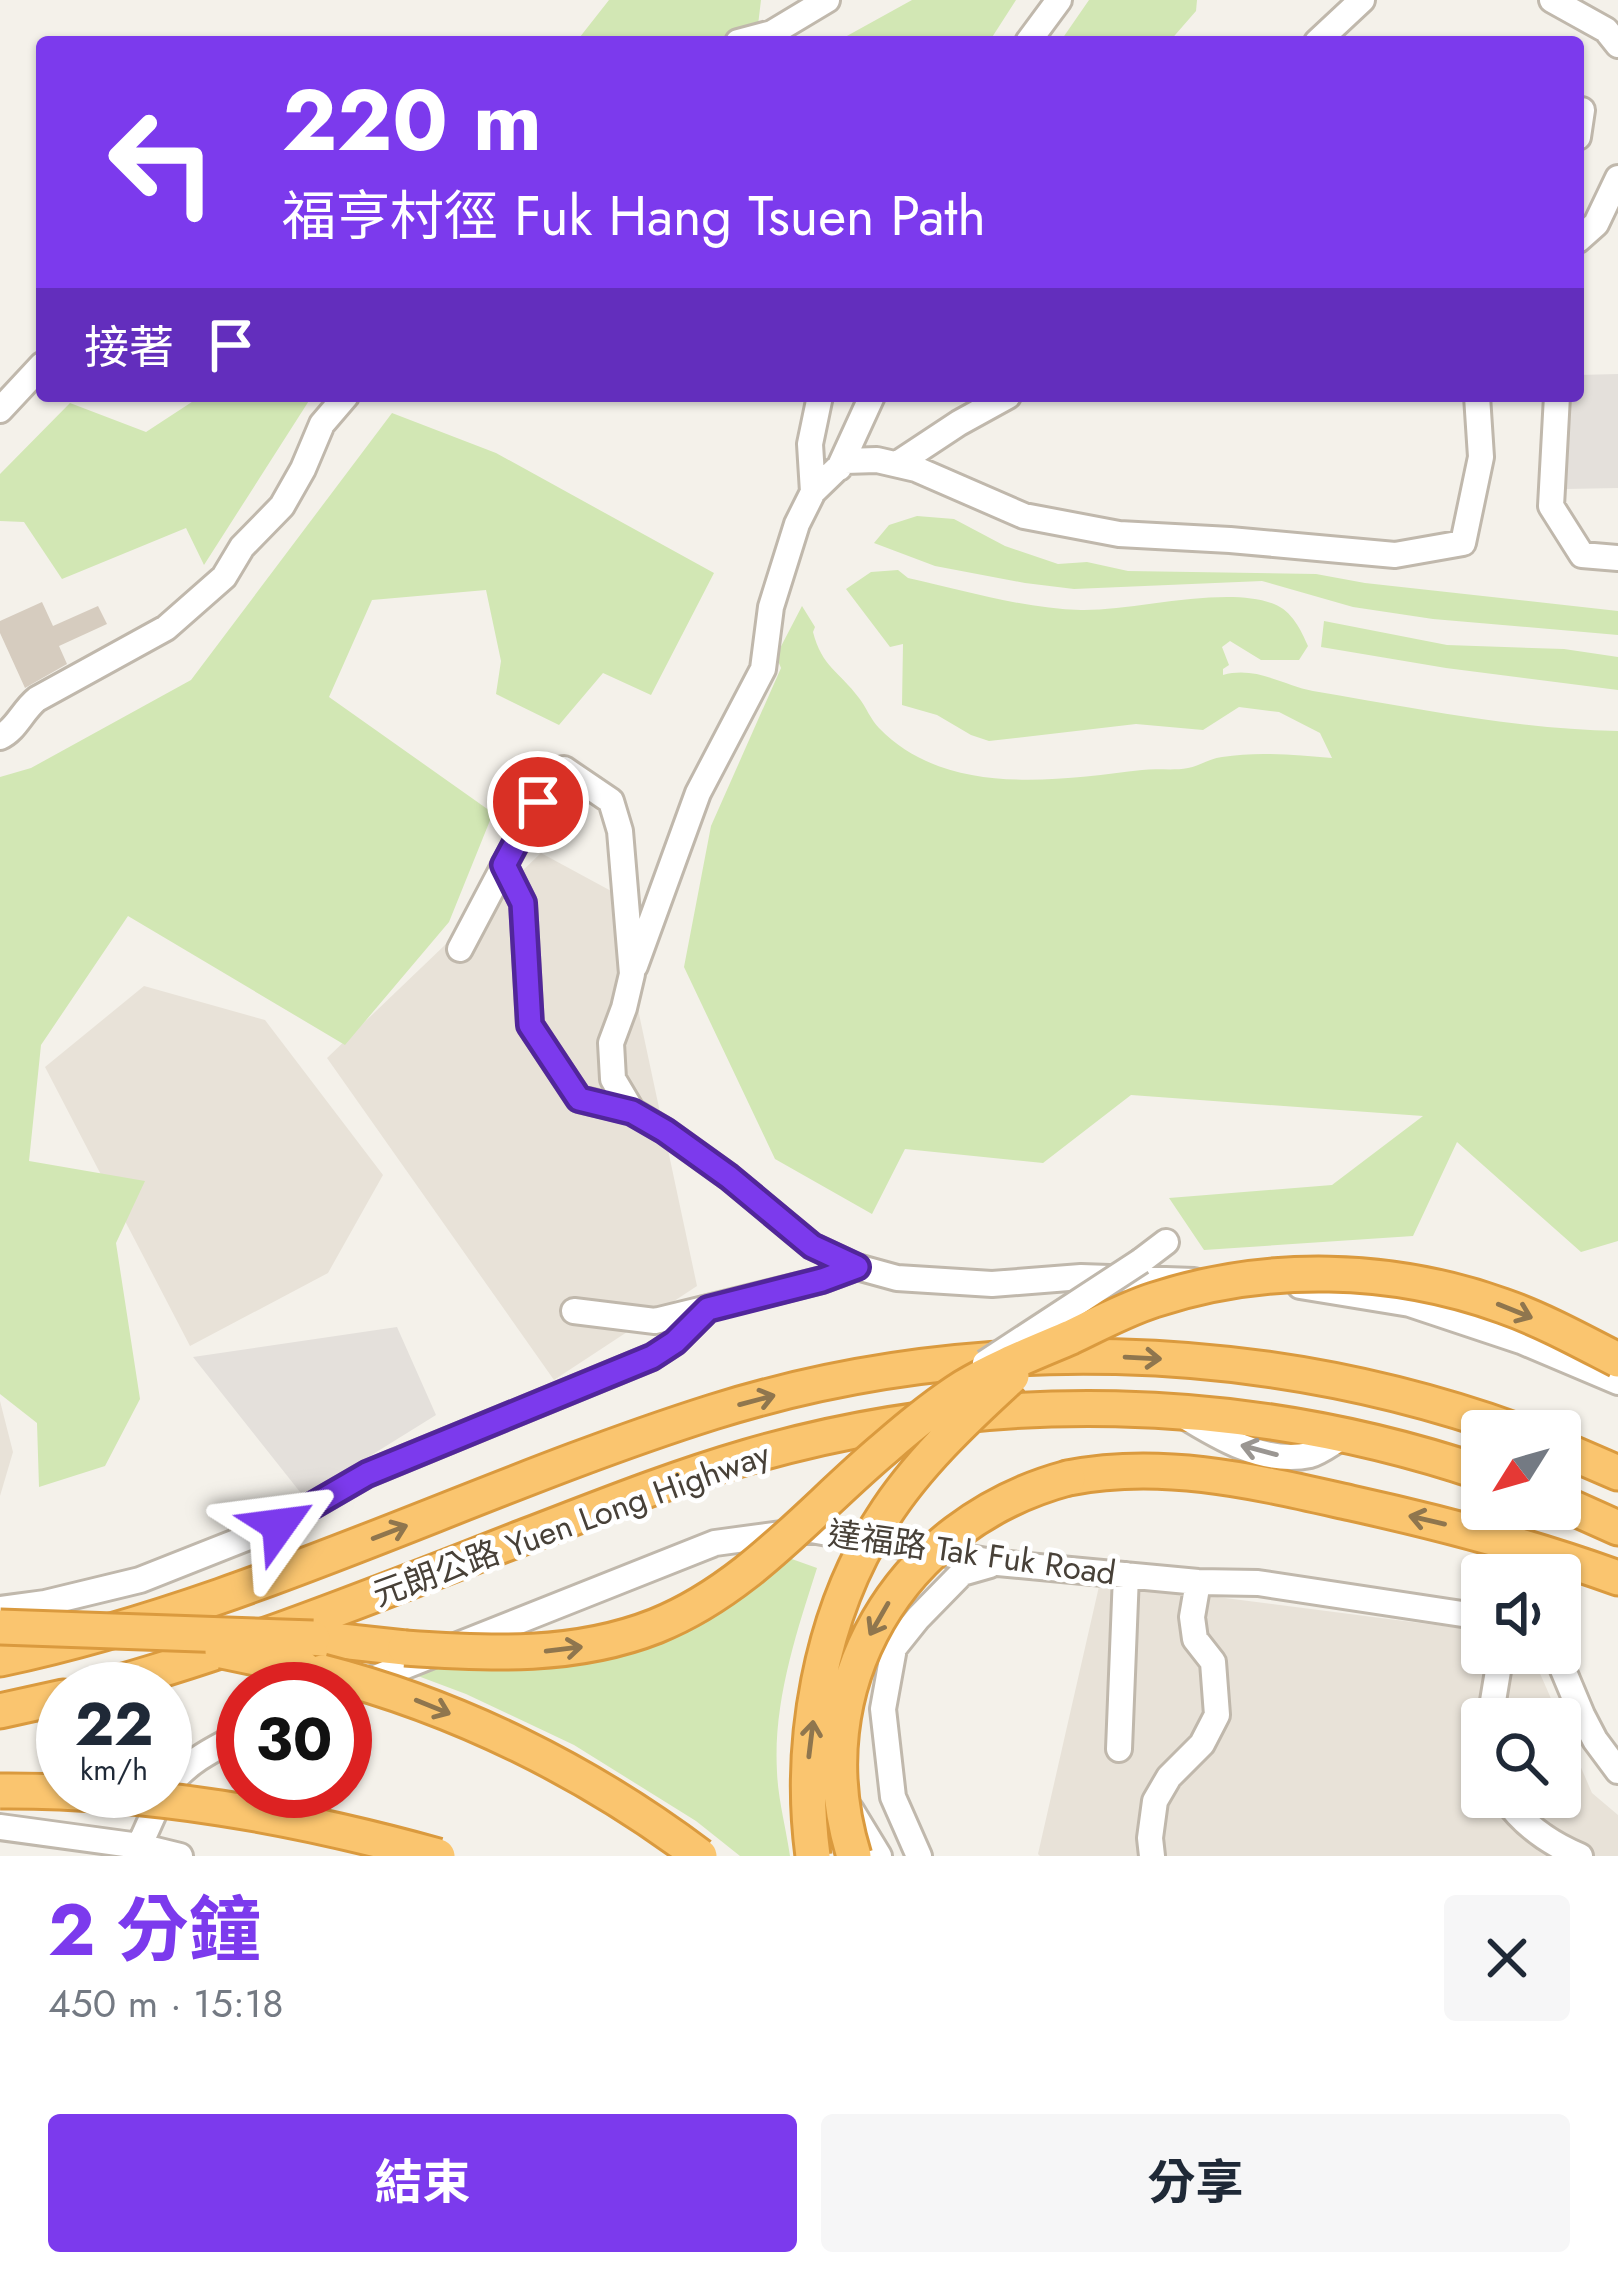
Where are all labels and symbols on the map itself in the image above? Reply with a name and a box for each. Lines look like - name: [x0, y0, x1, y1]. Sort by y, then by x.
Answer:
- pin: [487, 751, 589, 853]
- one-way arrow: [1496, 1302, 1533, 1323]
- one-way arrow: [1123, 1347, 1162, 1370]
- one-way arrow: [737, 1388, 775, 1410]
- north arrow: [1461, 1410, 1581, 1530]
- street label: 元朗公路 Yuen Long Highway: [366, 1430, 776, 1618]
- one-way arrow: [1241, 1438, 1279, 1460]
- position arrow: [216, 1462, 342, 1588]
- one-way arrow: [1409, 1507, 1447, 1530]
- street label: 達福路 Tak Fuk Road: [825, 1510, 1119, 1596]
- one-way arrow: [371, 1520, 408, 1541]
- one-way arrow: [866, 1601, 890, 1636]
- one-way arrow: [544, 1638, 583, 1660]
- speed limit sign: 30: [216, 1662, 372, 1818]
- one-way arrow: [414, 1698, 451, 1719]
- one-way arrow: [801, 1721, 823, 1760]

